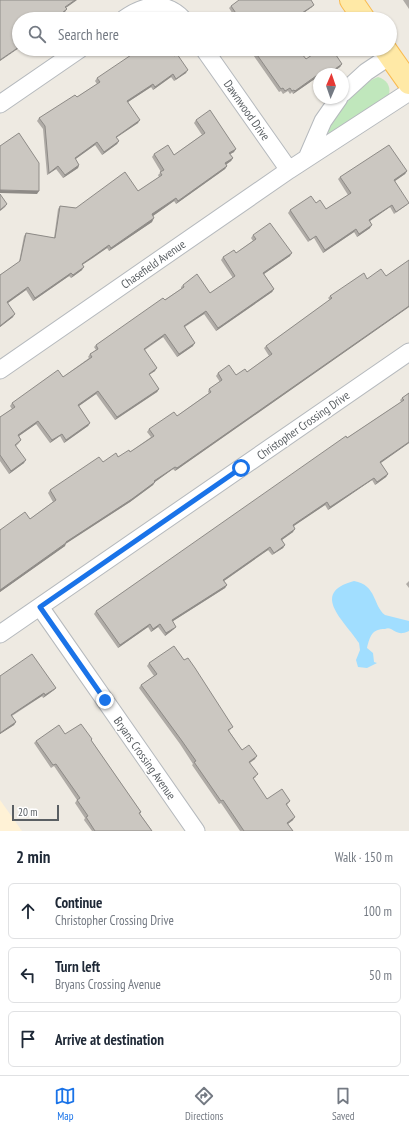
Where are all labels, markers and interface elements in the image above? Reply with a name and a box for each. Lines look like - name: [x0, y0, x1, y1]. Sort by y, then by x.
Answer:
- search box: [12, 12, 397, 56]
- icon: search: [26, 23, 48, 45]
- text: Search here: [58, 25, 119, 44]
- north arrow: [313, 68, 349, 104]
- street label: Dawnwood Drive: [221, 77, 273, 143]
- street label: Chasefield Avenue: [118, 236, 188, 292]
- street label: Christopher Crossing Drive: [254, 387, 352, 463]
- route start: [232, 459, 250, 477]
- route end: [96, 691, 114, 709]
- street label: Bryans Crossing Avenue: [111, 714, 179, 802]
- scale bar: [12, 803, 59, 822]
- text: 20 m: [18, 805, 37, 819]
- text: 2 min: [16, 846, 50, 868]
- text: Walk · 150 m: [335, 849, 393, 866]
- text: Continue: [55, 893, 102, 912]
- icon: ahead: [17, 900, 39, 922]
- text: 100 m: [363, 903, 392, 920]
- text: Christopher Crossing Drive: [55, 912, 174, 929]
- text: Turn left: [55, 957, 100, 976]
- icon: left: [17, 964, 39, 986]
- text: 50 m: [369, 967, 392, 984]
- text: Bryans Crossing Avenue: [55, 976, 161, 993]
- icon: arrive: [17, 1028, 39, 1050]
- text: Arrive at destination: [55, 1030, 164, 1049]
- tab: Map: [54, 1085, 76, 1123]
- tab: Directions: [185, 1085, 223, 1123]
- tab: Saved: [332, 1085, 355, 1123]

